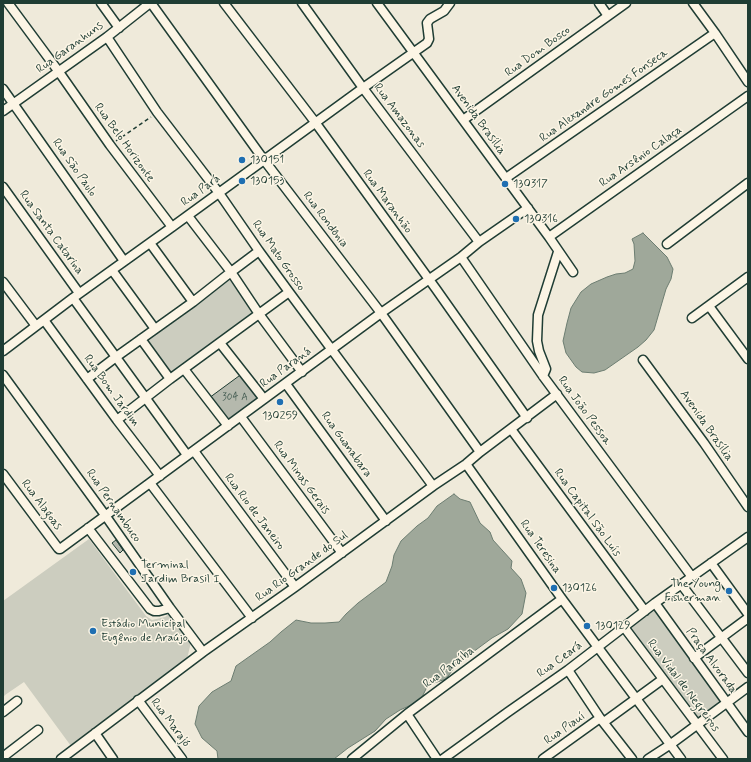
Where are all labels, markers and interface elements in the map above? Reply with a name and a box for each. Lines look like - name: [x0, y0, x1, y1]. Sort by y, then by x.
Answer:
- street label: Rua Garanhuns: [34, 19, 106, 77]
- street label: Rua Dom Bosco: [503, 23, 573, 81]
- street label: Rua Alexandre Gomes Fonseca: [537, 46, 671, 146]
- street label: Rua Amazonas: [370, 81, 428, 151]
- street label: Avenida Brasília: [448, 82, 508, 158]
- street label: Rua Belo Horizonte: [91, 101, 157, 185]
- street label: Rua Arsênio Calaça: [597, 123, 685, 191]
- street label: Rua São Paulo: [49, 136, 99, 200]
- place label: 130151: [250, 153, 284, 167]
- marker: 130151: [237, 155, 247, 165]
- street label: Rua Maranhão: [359, 167, 415, 237]
- street label: Rua Pará: [179, 172, 223, 210]
- place label: 130153: [250, 174, 284, 188]
- marker: 130153: [237, 176, 247, 186]
- place label: 130317: [513, 177, 548, 191]
- marker: 130317: [500, 179, 510, 189]
- street label: Rua Santa Catarina: [16, 188, 86, 278]
- street label: Rua Rondônia: [299, 189, 351, 251]
- place label: 130316: [524, 212, 558, 226]
- marker: 130316: [511, 214, 521, 224]
- street label: Rua Mato Grosso: [248, 218, 308, 294]
- street label: Rua Paraná: [258, 345, 314, 391]
- street label: Rua Bom Jardim: [80, 352, 142, 430]
- street label: Rua João Pessoa: [554, 374, 614, 448]
- street label: Avenida Brasília: [676, 388, 736, 464]
- house number: 304 A: [222, 392, 248, 404]
- marker: 130259: [275, 397, 285, 407]
- place label: 130259: [262, 409, 298, 423]
- street label: Rua Guanabara: [317, 409, 375, 481]
- street label: Rua Minas Gerais: [270, 439, 332, 517]
- street label: Rua Capital São Luís: [550, 466, 624, 560]
- street label: Rua Pernambuco: [82, 467, 144, 545]
- street label: Rua Rio de Janeiro: [221, 471, 287, 553]
- street label: Rua Alagoas: [17, 477, 65, 533]
- street label: Rua Teresina: [516, 517, 564, 577]
- street label: Rua Rio Grande do Sul: [253, 529, 351, 605]
- place label: Terminal Jardim Brasil I: [141, 558, 220, 586]
- marker: Terminal Jardim Brasil I: [128, 567, 138, 577]
- place label: The Young Fisherman: [664, 577, 721, 605]
- place label: 130126: [562, 581, 597, 595]
- marker: 130126: [549, 583, 559, 593]
- marker: The Young Fisherman: [724, 586, 734, 596]
- place label: Estádio Municipal Eugênio de Araújo: [101, 617, 188, 645]
- place label: 130129: [595, 619, 631, 633]
- marker: 130129: [582, 621, 592, 631]
- street label: Praça Alvorada: [682, 625, 740, 697]
- marker: Estádio Municipal Eugênio de Araújo: [88, 626, 98, 636]
- street label: Rua Vidal de Negreiros: [644, 637, 722, 735]
- street label: Rua Ceará: [535, 639, 585, 681]
- street label: Rua Paraíba: [421, 644, 477, 692]
- street label: Rua Marajó: [147, 696, 193, 750]
- street label: Rua Piauí: [542, 710, 588, 748]

